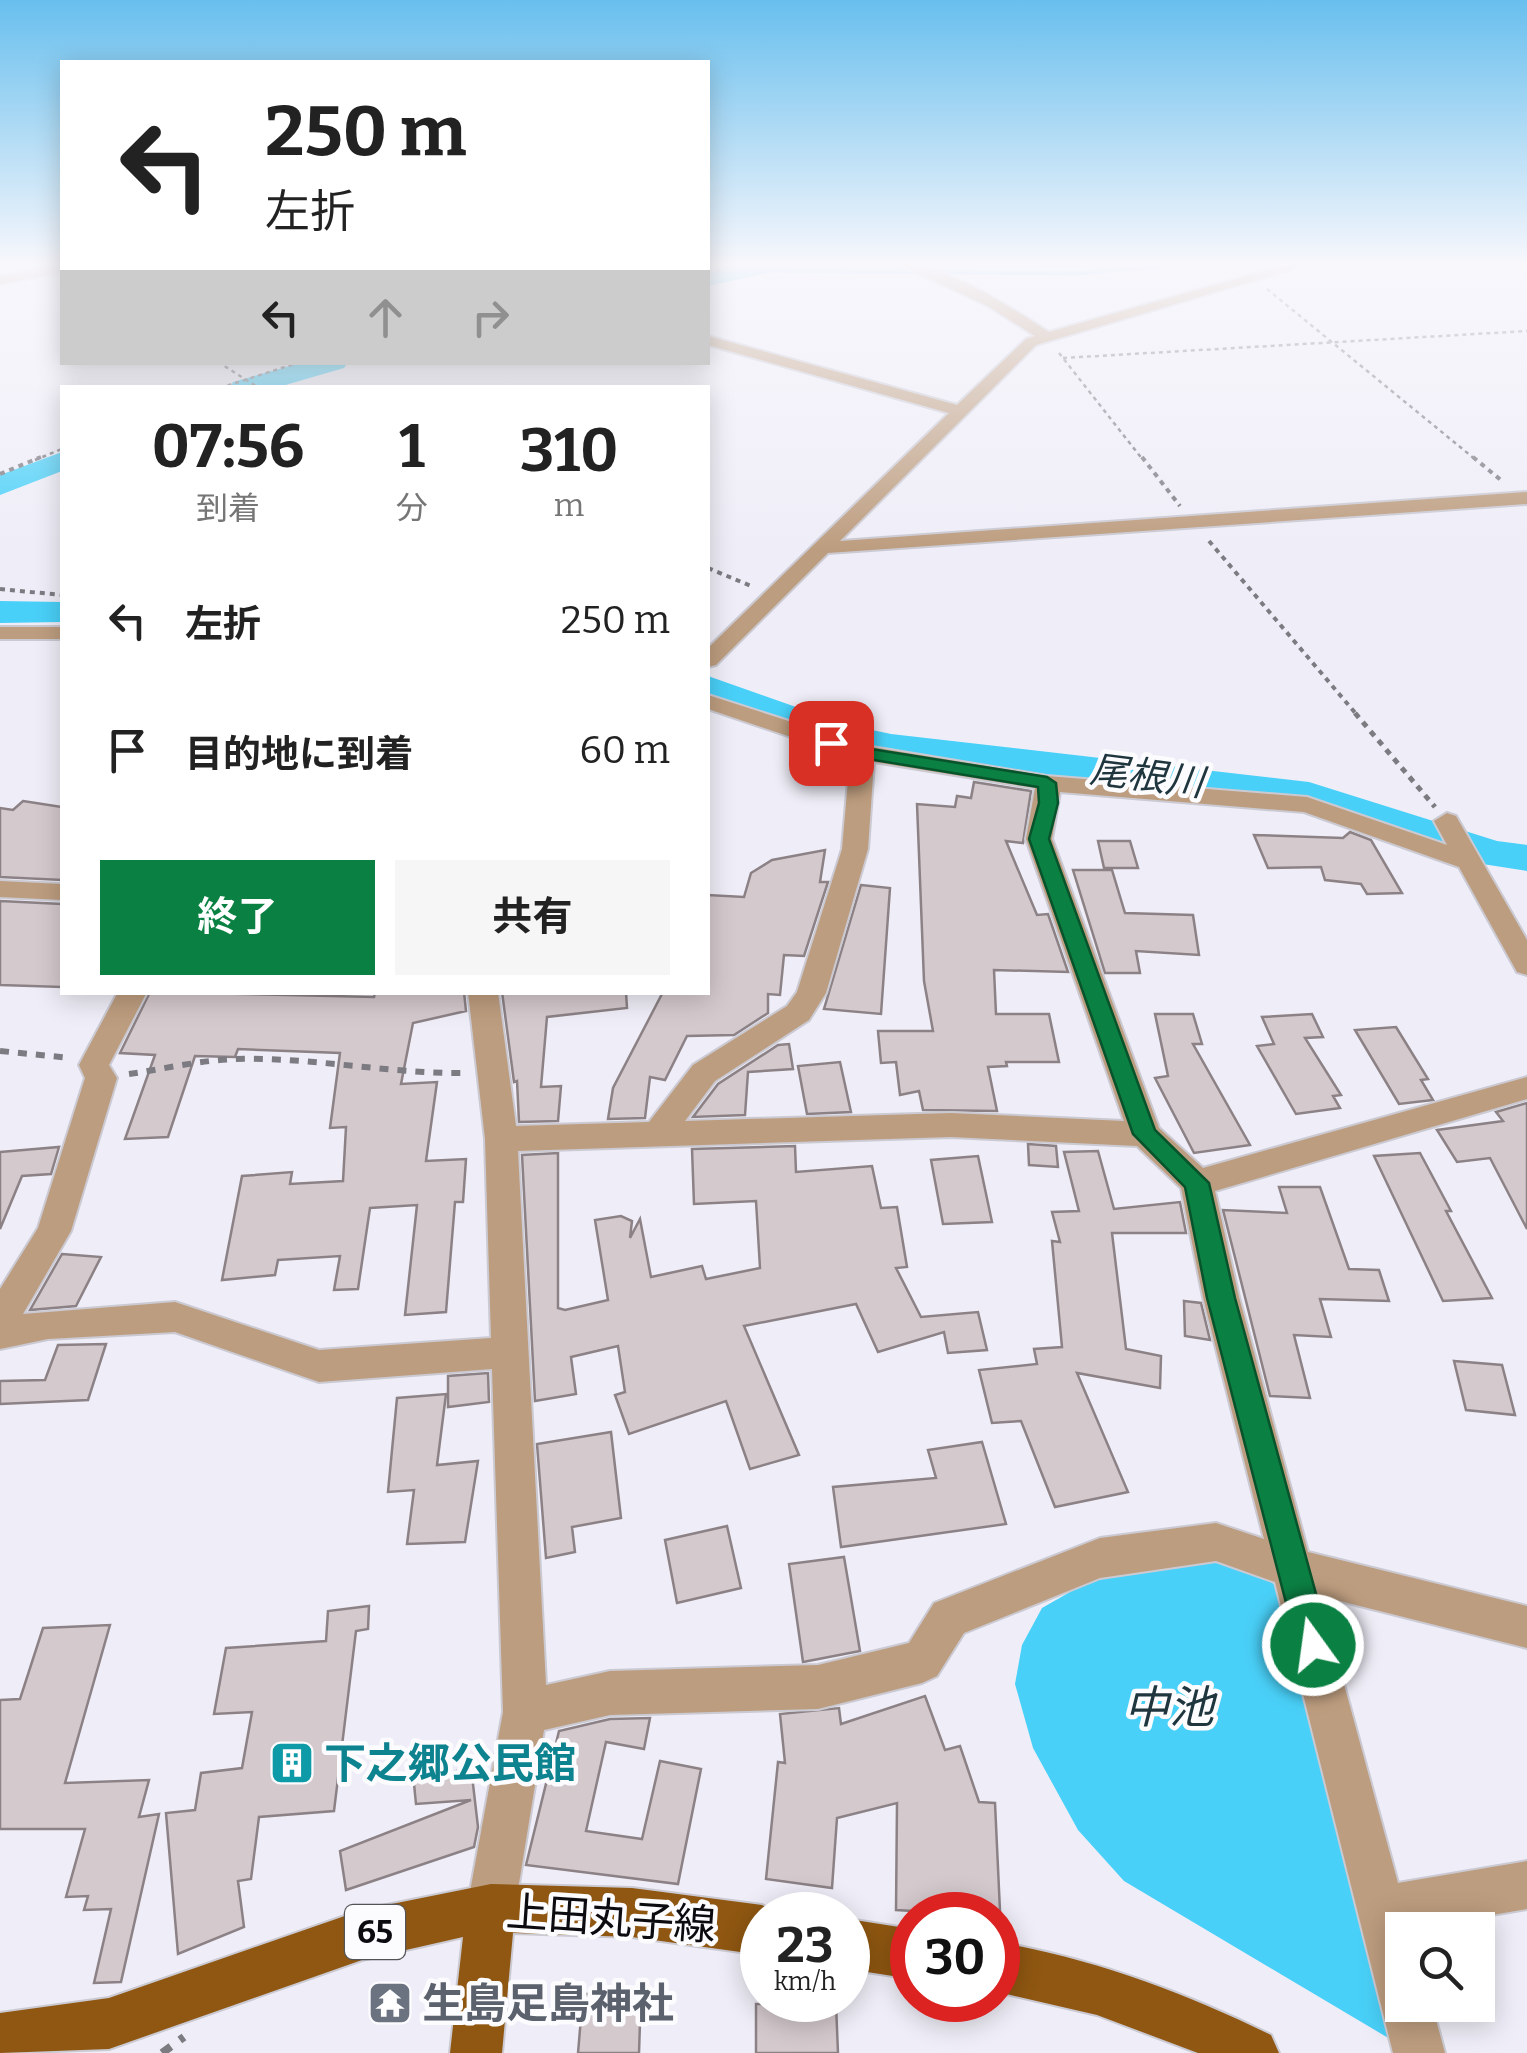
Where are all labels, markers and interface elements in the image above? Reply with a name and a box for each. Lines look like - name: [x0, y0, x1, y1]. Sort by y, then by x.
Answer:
- text: 250 m: [265, 90, 467, 174]
- icon: left: [100, 100, 230, 230]
- text: 左折: [265, 185, 355, 239]
- icon: left: [253, 290, 308, 345]
- icon: ahead: [358, 290, 413, 345]
- icon: right: [463, 290, 518, 345]
- text: 07:56: [152, 411, 304, 483]
- text: 1: [399, 411, 425, 483]
- text: 310: [520, 415, 618, 487]
- text: m: [554, 486, 584, 524]
- text: 到着: [196, 489, 260, 527]
- text: 分: [396, 489, 428, 527]
- icon: left: [100, 593, 155, 648]
- text: 250 m: [561, 597, 670, 643]
- text: 左折: [185, 601, 261, 647]
- pin: [789, 701, 874, 786]
- icon: arrive: [804, 716, 859, 771]
- icon: arrive: [100, 723, 155, 778]
- text: 60 m: [579, 727, 670, 773]
- text: 目的地に到着: [185, 731, 413, 777]
- water label: 尾根川: [1088, 746, 1210, 806]
- button: 終了: [100, 860, 375, 975]
- button: 共有: [395, 860, 670, 975]
- position arrow: [1261, 1593, 1365, 1697]
- water label: 中池: [1124, 1681, 1218, 1735]
- place label: 下之郷公民館: [324, 1739, 576, 1789]
- building icon: 下之郷公民館: [269, 1740, 315, 1786]
- street label: 上田丸子線: [504, 1887, 717, 1951]
- speed limit sign: 30: [890, 1892, 1020, 2022]
- road number: 65: [345, 1905, 405, 1959]
- map controls: [1385, 1912, 1495, 2022]
- button: search: [1385, 1912, 1495, 2022]
- text: 23: [777, 1915, 833, 1975]
- text: km/h: [774, 1967, 836, 1997]
- place label: 生島足島神社: [422, 1979, 674, 2029]
- temple icon: 生島足島神社: [367, 1980, 413, 2026]

